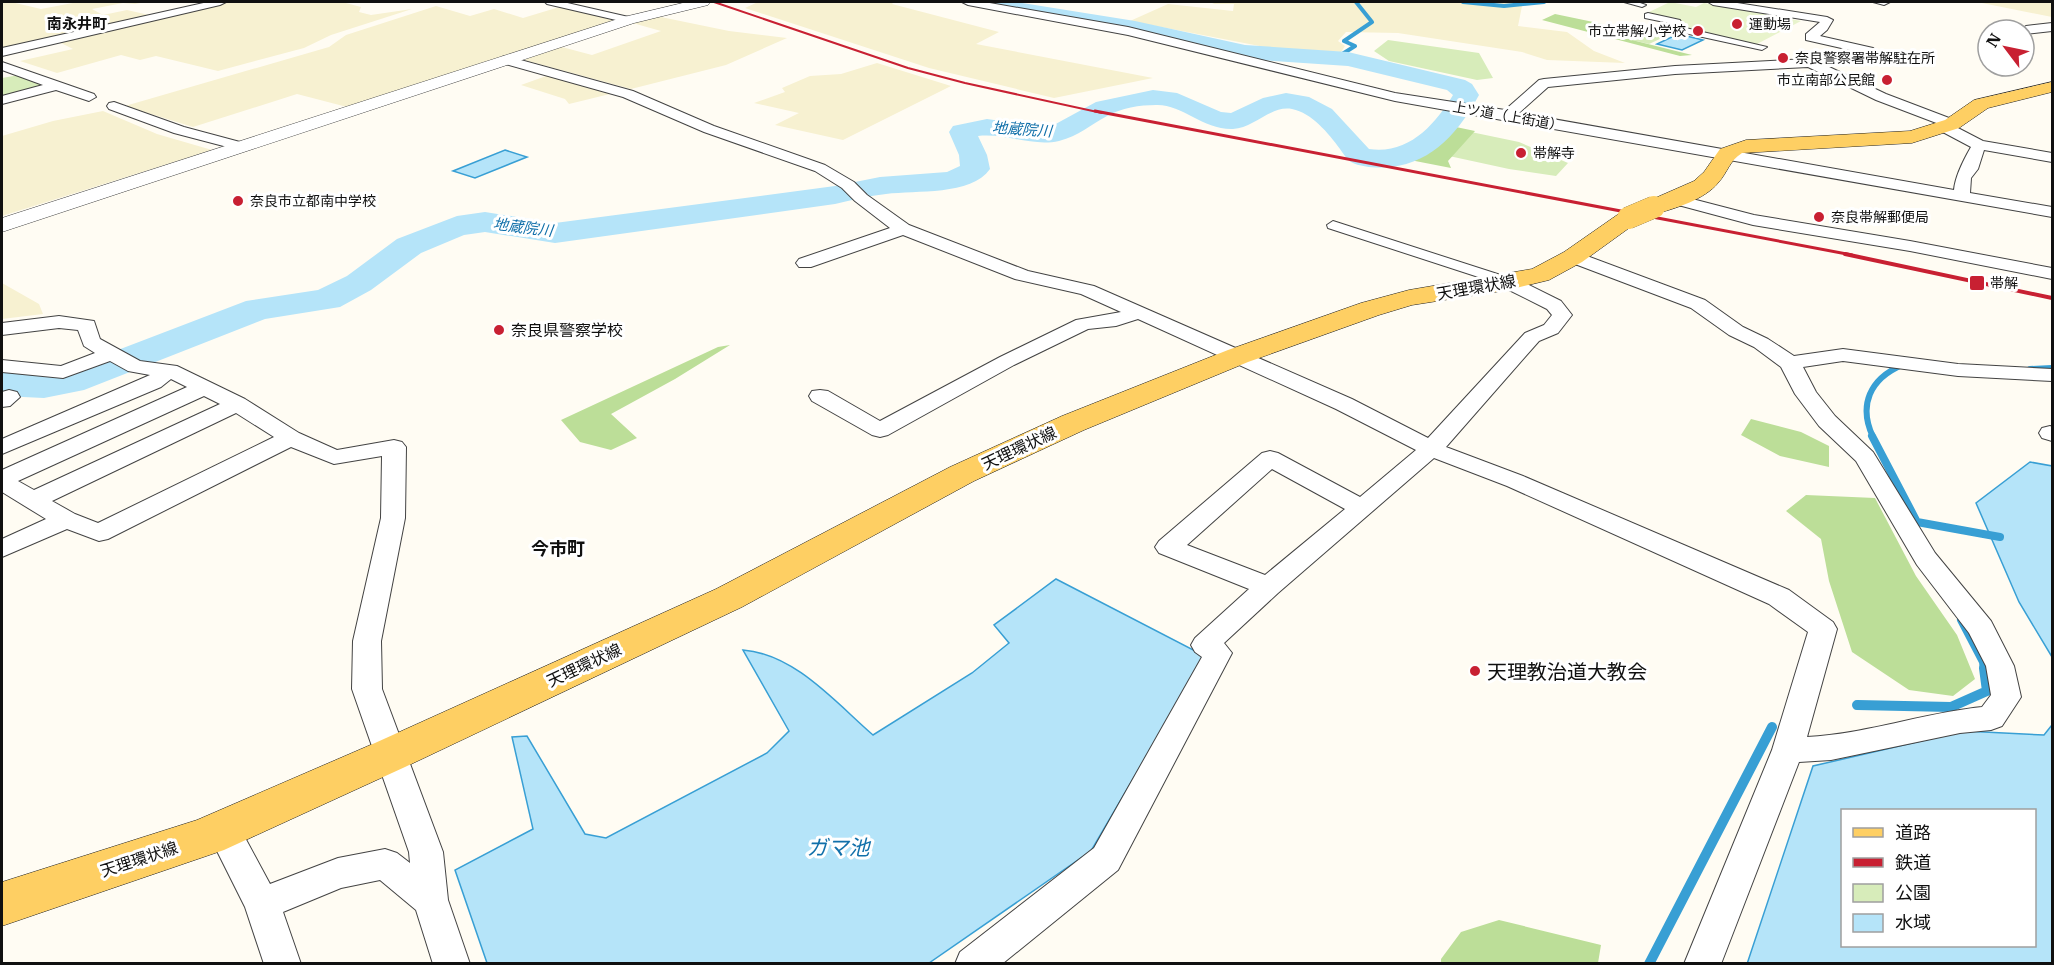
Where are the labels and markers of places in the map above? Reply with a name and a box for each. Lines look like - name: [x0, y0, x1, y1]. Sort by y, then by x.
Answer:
- place label: 運動場: [1749, 15, 1791, 33]
- marker: 運動場: [1730, 17, 1744, 31]
- place label: 市立帯解小学校: [1588, 22, 1686, 40]
- marker: 市立帯解小学校: [1691, 24, 1705, 38]
- place label: 奈良警察署帯解駐在所: [1795, 49, 1935, 67]
- marker: 奈良警察署帯解駐在所: [1776, 51, 1790, 65]
- place label: 市立南部公民館: [1777, 71, 1875, 89]
- marker: 市立南部公民館: [1880, 73, 1894, 87]
- place label: 帯解寺: [1533, 144, 1575, 162]
- marker: 帯解寺: [1514, 146, 1528, 160]
- place label: 奈良市立都南中学校: [250, 192, 376, 210]
- marker: 奈良市立都南中学校: [231, 194, 245, 208]
- place label: 奈良帯解郵便局: [1831, 208, 1929, 226]
- marker: 奈良帯解郵便局: [1812, 210, 1826, 224]
- marker: 帯解: [1968, 274, 1986, 292]
- place label: 帯解: [1990, 274, 2018, 292]
- place label: 奈良県警察学校: [511, 320, 623, 340]
- marker: 奈良県警察学校: [492, 323, 506, 337]
- place label: 天理教治道大教会: [1487, 658, 1647, 685]
- marker: 天理教治道大教会: [1468, 664, 1482, 678]

